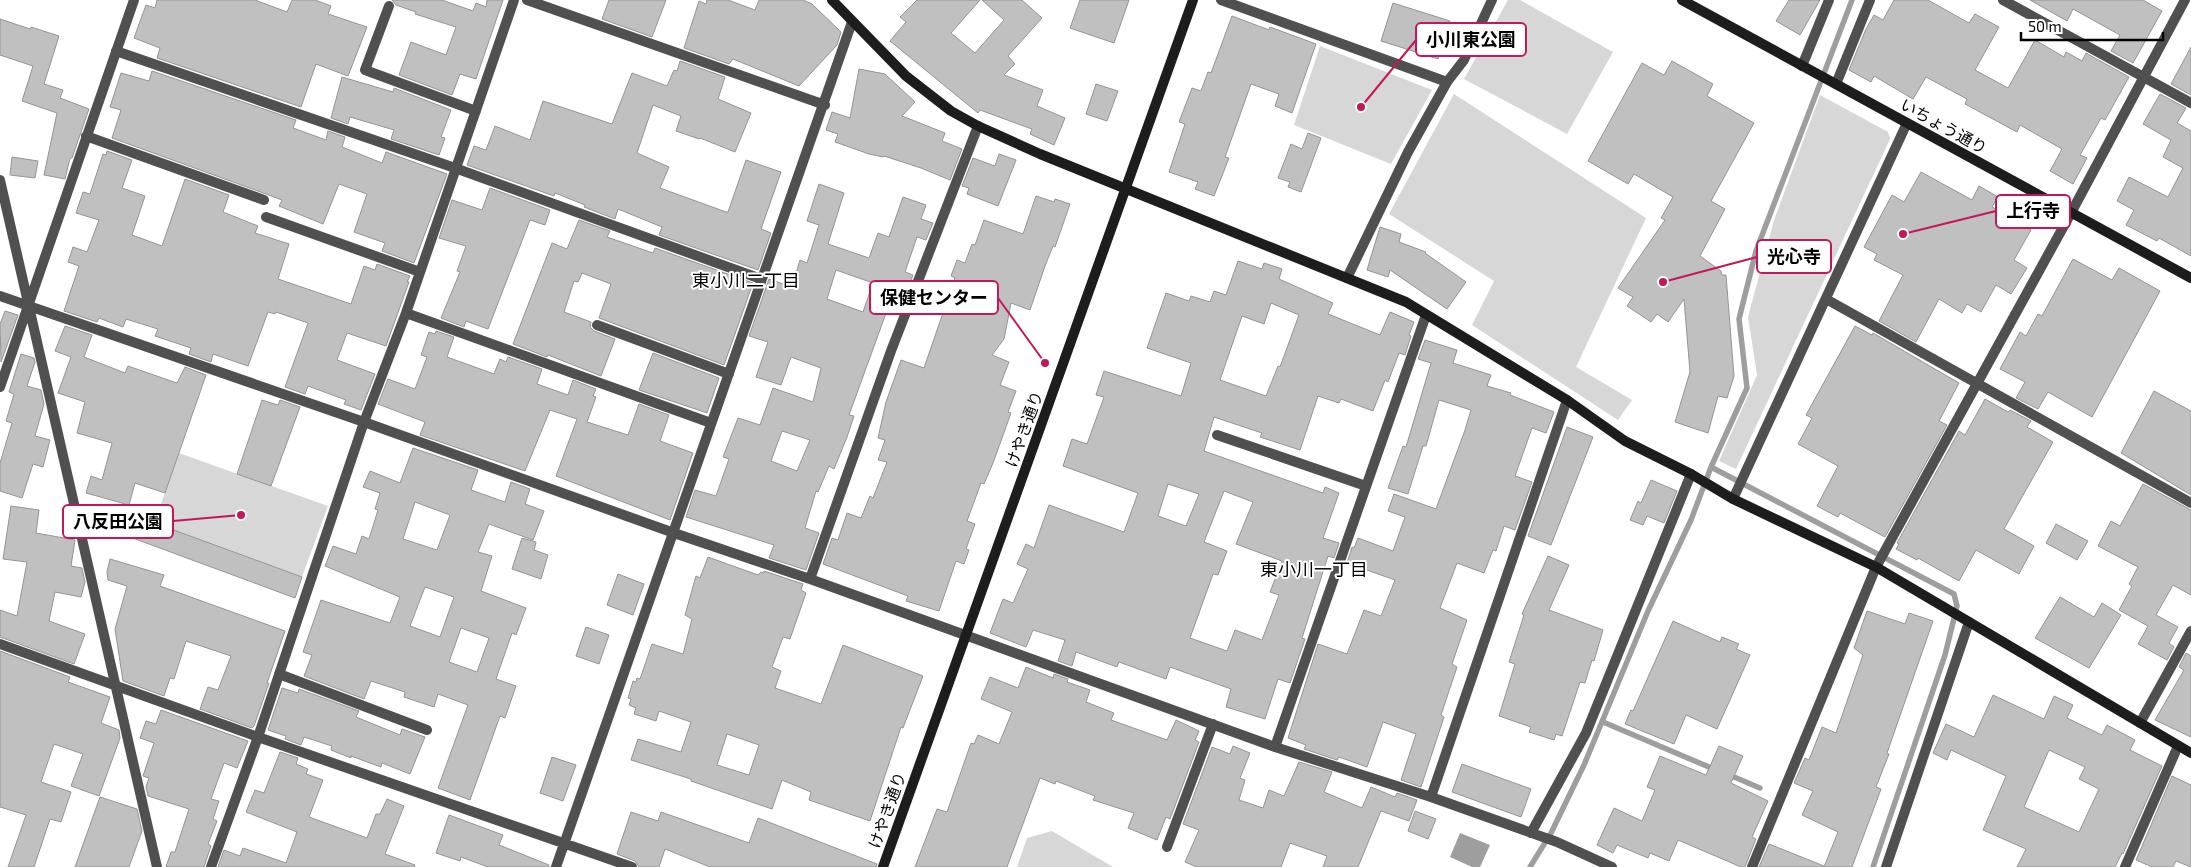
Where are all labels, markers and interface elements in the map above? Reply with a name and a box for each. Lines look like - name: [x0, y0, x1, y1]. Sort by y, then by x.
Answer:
- scale bar: [2021, 10, 2164, 42]
- text: 50 m: [2028, 17, 2062, 35]
- callout: 小川東公園: [1416, 23, 1526, 56]
- text: 小川東公園: [1426, 28, 1516, 50]
- street label: いちょう通り: [1898, 94, 1991, 157]
- callout: 上行寺: [1996, 195, 2070, 228]
- text: 上行寺: [2006, 199, 2060, 221]
- callout: 光心寺: [1757, 240, 1831, 273]
- text: 光心寺: [1767, 245, 1821, 267]
- district label: 東小川二丁目: [692, 269, 800, 291]
- callout: 保健センター: [870, 281, 998, 314]
- text: 保健センター: [880, 286, 988, 308]
- street label: けやき通り: [1001, 388, 1046, 470]
- callout: 八反田公園: [63, 505, 173, 538]
- text: 八反田公園: [73, 510, 163, 532]
- district label: 東小川一丁目: [1260, 558, 1368, 580]
- street label: けやき通り: [864, 769, 909, 851]

